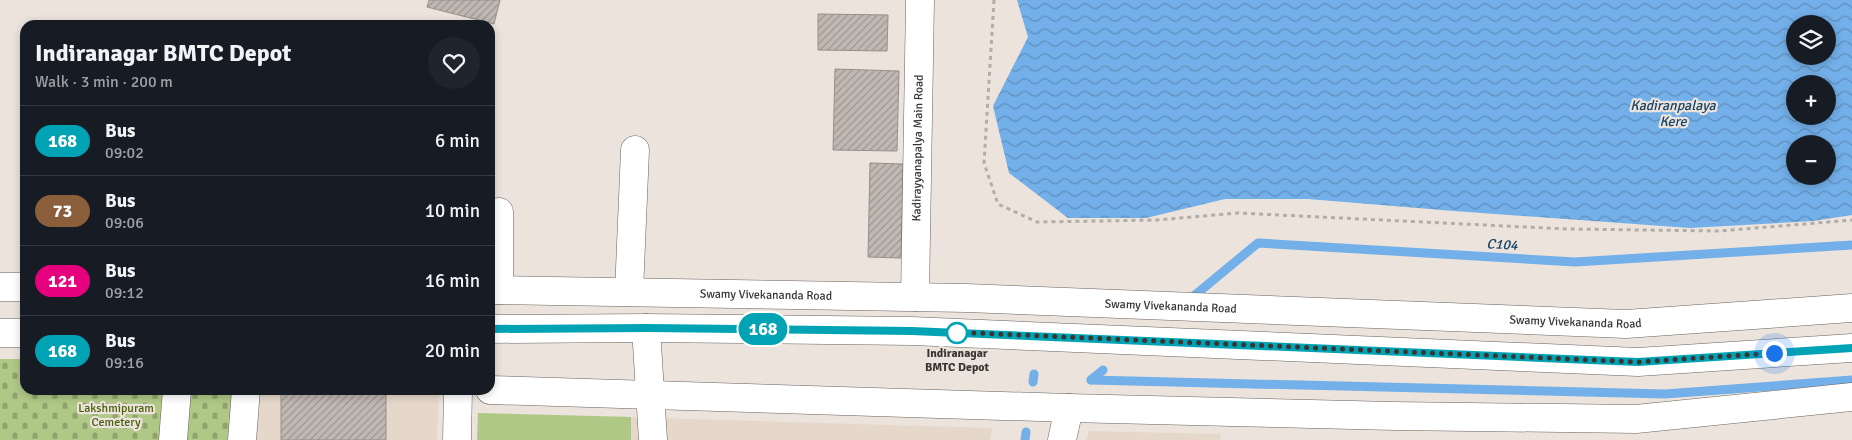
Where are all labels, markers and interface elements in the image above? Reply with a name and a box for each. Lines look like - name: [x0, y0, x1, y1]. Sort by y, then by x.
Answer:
- map controls: [1786, 15, 1836, 185]
- button: layers: [1786, 15, 1836, 65]
- button: heart: [428, 37, 480, 89]
- text: Indiranagar BMTC Depot: [35, 38, 291, 68]
- text: Walk · 3 min · 200 m: [35, 72, 173, 92]
- street label: Kadirayyanapalya Main Road: [909, 74, 927, 222]
- button: +: [1786, 75, 1836, 125]
- water label: Kadiranpalaya Kere: [1630, 97, 1717, 130]
- text: Bus: [105, 119, 136, 143]
- text: 6 min: [435, 129, 480, 153]
- text: 168: [48, 130, 77, 152]
- button: −: [1786, 135, 1836, 185]
- text: 09:02: [105, 143, 144, 163]
- text: Bus: [105, 189, 136, 213]
- text: 10 min: [425, 199, 480, 223]
- text: 73: [53, 200, 72, 222]
- text: 09:06: [105, 213, 144, 233]
- water label: C104: [1486, 235, 1518, 254]
- text: Bus: [105, 259, 136, 283]
- text: 16 min: [425, 269, 480, 293]
- text: 121: [48, 270, 77, 292]
- text: 09:12: [105, 283, 144, 303]
- street label: Swamy Vivekananda Road: [700, 287, 832, 304]
- street label: Swamy Vivekananda Road: [1104, 296, 1237, 317]
- street label: Swamy Vivekananda Road: [1509, 312, 1642, 332]
- line badge: 168: [734, 313, 792, 345]
- text: 168: [748, 318, 778, 340]
- marker: Indiranagar BMTC Depot: [946, 322, 968, 344]
- text: Bus: [105, 329, 136, 353]
- text: 20 min: [425, 339, 480, 363]
- text: 168: [48, 340, 77, 362]
- your location: [1762, 341, 1787, 366]
- place label: Indiranagar BMTC Depot: [925, 346, 990, 375]
- text: 09:16: [105, 353, 144, 373]
- park label: Lakshmipuram Cemetery: [78, 401, 154, 430]

